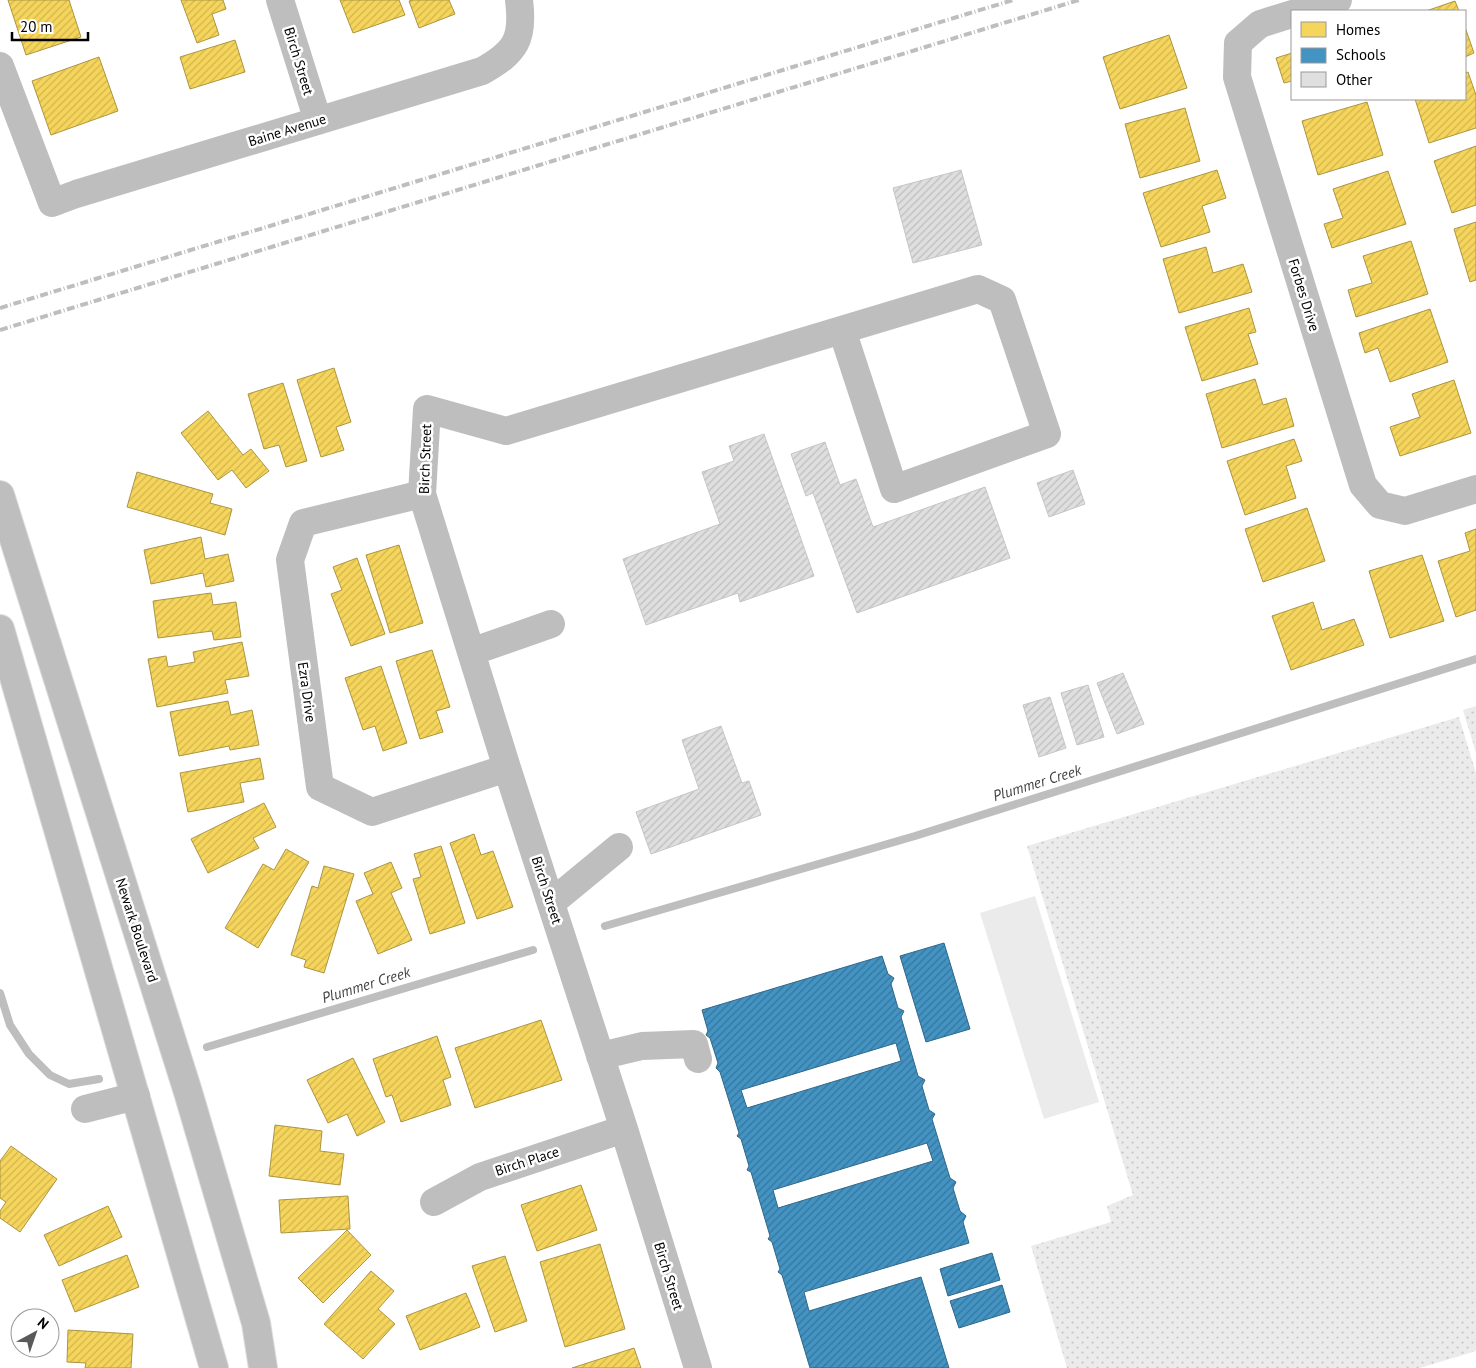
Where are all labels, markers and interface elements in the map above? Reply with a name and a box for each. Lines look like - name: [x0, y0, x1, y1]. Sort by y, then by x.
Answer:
- scale bar: [12, 10, 89, 42]
- legend: [1291, 10, 1466, 100]
- text: 20 m: [20, 17, 53, 36]
- text: Homes: [1336, 20, 1380, 39]
- street label: Birch Street: [280, 25, 318, 97]
- text: Schools: [1336, 45, 1386, 64]
- text: Other: [1336, 70, 1372, 89]
- street label: Baine Avenue: [246, 110, 328, 150]
- street label: Forbes Drive: [1284, 256, 1324, 334]
- street label: Birch Street: [415, 423, 435, 494]
- street label: Ezra Drive: [294, 661, 320, 723]
- water label: Plummer Creek: [990, 760, 1085, 805]
- street label: Birch Street: [528, 854, 566, 926]
- street label: Newark Boulevard: [112, 876, 162, 984]
- water label: Plummer Creek: [319, 962, 414, 1007]
- street label: Birch Place: [493, 1142, 561, 1180]
- street label: Birch Street: [650, 1240, 688, 1312]
- north arrow: [10, 1308, 60, 1358]
- text: N: [34, 1313, 53, 1333]

